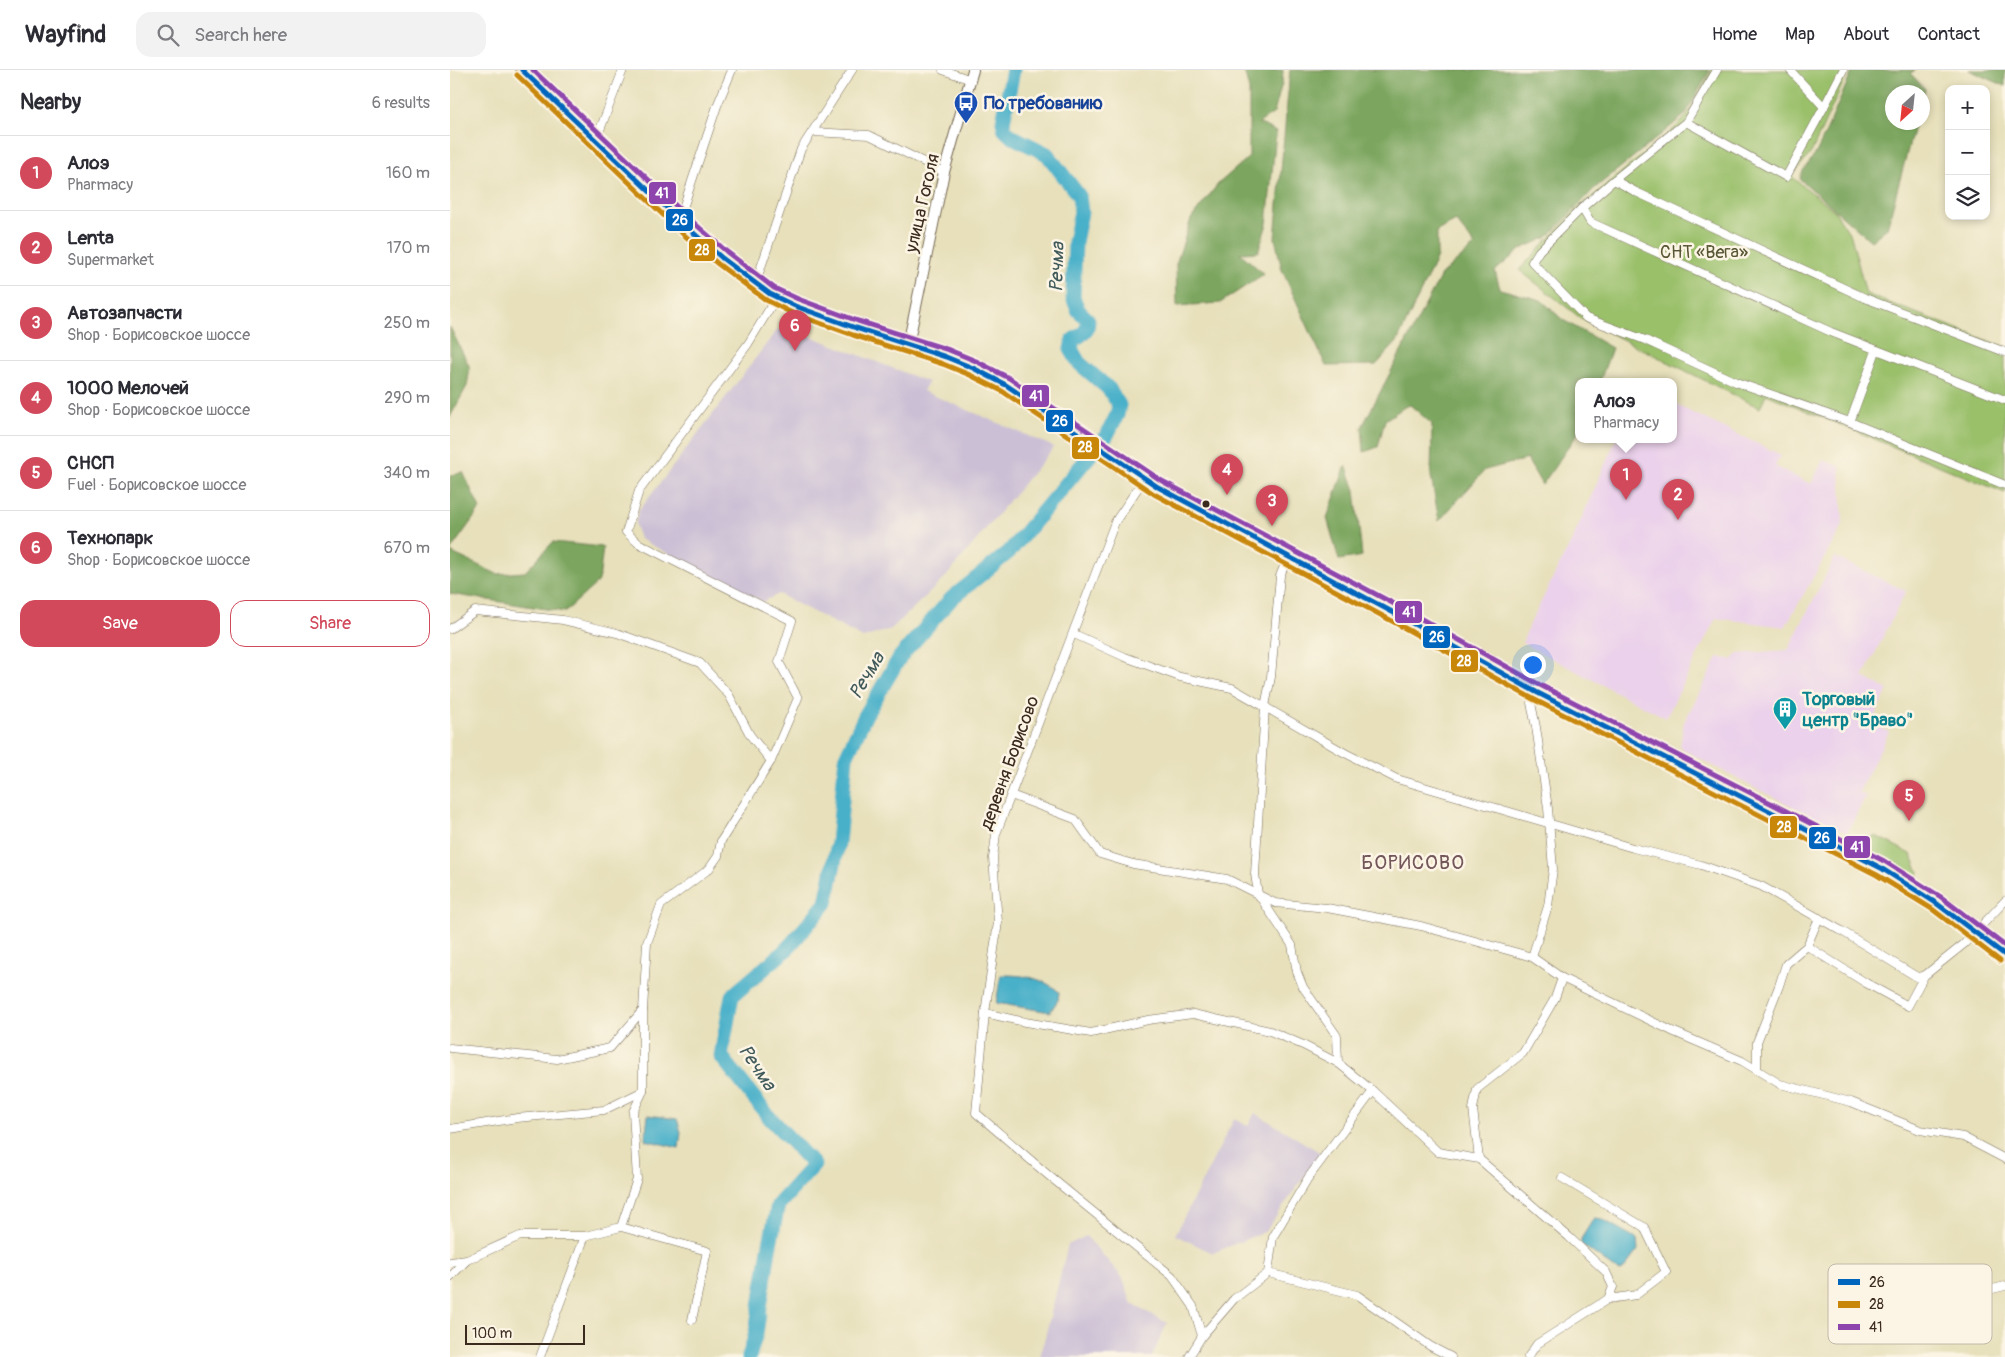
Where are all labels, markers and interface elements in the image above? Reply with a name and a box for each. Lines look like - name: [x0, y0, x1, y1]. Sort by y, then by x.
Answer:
- search box: [136, 12, 486, 57]
- text: Wayfind: [25, 20, 106, 49]
- icon: search: [154, 21, 182, 49]
- text: Search here: [194, 23, 287, 47]
- text: Home: [1712, 23, 1757, 46]
- text: Map: [1785, 23, 1815, 46]
- text: About: [1843, 23, 1889, 46]
- text: Contact: [1917, 23, 1980, 46]
- north arrow: [1885, 85, 1930, 130]
- map controls: [1945, 85, 1990, 220]
- button: +: [1945, 85, 1990, 130]
- text: Nearby: [20, 89, 81, 116]
- bus stop icon: По требованию: [953, 90, 979, 124]
- place label: По требованию: [984, 92, 1103, 115]
- text: 6 results: [372, 93, 430, 113]
- button: −: [1945, 130, 1990, 175]
- text: Алоэ: [67, 151, 110, 175]
- street label: улица Гоголя: [900, 151, 945, 256]
- text: 1: [33, 163, 39, 183]
- text: 160 m: [386, 163, 430, 183]
- text: Pharmacy: [67, 175, 133, 195]
- button: layers: [1945, 175, 1990, 220]
- line badge: 41: [648, 181, 677, 205]
- text: 41: [655, 185, 669, 202]
- line badge: 26: [665, 208, 694, 232]
- text: 26: [672, 212, 688, 229]
- text: Lenta: [67, 226, 114, 250]
- text: 2: [32, 238, 40, 258]
- text: 170 m: [387, 238, 430, 258]
- line badge: 28: [688, 238, 716, 262]
- water label: Речма: [1044, 241, 1070, 292]
- park label: СНТ «Вега»: [1660, 241, 1748, 264]
- text: 28: [695, 242, 709, 259]
- text: Supermarket: [67, 250, 154, 270]
- text: Автозапчасти: [67, 301, 182, 325]
- pin: 6: [779, 310, 811, 351]
- text: 3: [32, 313, 40, 333]
- text: 250 m: [384, 313, 430, 333]
- text: Shop · Борисовское шоссе: [67, 325, 250, 345]
- text: 1000 Мелочей: [67, 376, 189, 400]
- popup: [1575, 378, 1677, 443]
- line badge: 41: [1021, 384, 1050, 408]
- text: 4: [31, 388, 41, 408]
- text: 290 m: [384, 388, 430, 408]
- text: 41: [1029, 388, 1043, 405]
- text: Алоэ: [1593, 389, 1636, 413]
- text: Shop · Борисовское шоссе: [67, 400, 250, 420]
- line badge: 26: [1045, 409, 1074, 433]
- text: 26: [1052, 413, 1068, 430]
- text: Pharmacy: [1593, 413, 1659, 433]
- line badge: 28: [1071, 436, 1100, 460]
- text: 28: [1078, 439, 1092, 456]
- text: СНСП: [67, 451, 114, 475]
- pin: 4: [1211, 454, 1243, 495]
- pin: 1: [1610, 459, 1642, 500]
- text: 5: [32, 463, 40, 483]
- text: 340 m: [383, 463, 430, 483]
- text: Fuel · Борисовское шоссе: [67, 475, 246, 495]
- pin: 2: [1662, 479, 1694, 520]
- pin: 3: [1256, 485, 1288, 526]
- unlabelled marker: [1201, 499, 1211, 509]
- text: Технопарк: [67, 526, 153, 550]
- text: 6: [31, 538, 41, 558]
- text: 670 m: [384, 538, 430, 558]
- text: Shop · Борисовское шоссе: [67, 550, 250, 570]
- button: Save: [20, 600, 220, 647]
- button: Share: [230, 600, 430, 647]
- line badge: 41: [1394, 600, 1423, 624]
- text: 41: [1402, 604, 1416, 621]
- line badge: 26: [1422, 625, 1451, 649]
- text: 26: [1429, 629, 1445, 646]
- water label: Речма: [844, 647, 891, 703]
- line badge: 28: [1450, 649, 1479, 673]
- your location: [1520, 652, 1546, 678]
- text: 28: [1457, 653, 1471, 670]
- place label: Торговый центр "Браво": [1801, 688, 1913, 732]
- street label: деревня Борисово: [974, 692, 1045, 834]
- building icon: Торговый центр "Браво": [1772, 696, 1798, 730]
- pin: 5: [1893, 780, 1925, 821]
- line badge: 28: [1769, 815, 1798, 839]
- text: 28: [1777, 819, 1791, 836]
- line badge: 26: [1808, 826, 1837, 850]
- text: 26: [1814, 830, 1830, 847]
- line badge: 41: [1843, 835, 1871, 859]
- text: 41: [1850, 839, 1864, 856]
- district label: БОРИСОВО: [1361, 850, 1465, 875]
- water label: Речма: [733, 1040, 782, 1096]
- legend: [1828, 1264, 1992, 1344]
- text: 26: [1869, 1274, 1885, 1291]
- text: 28: [1869, 1296, 1884, 1313]
- text: 41: [1869, 1319, 1883, 1336]
- scale bar: [465, 1322, 585, 1345]
- text: 100 m: [472, 1325, 512, 1342]

